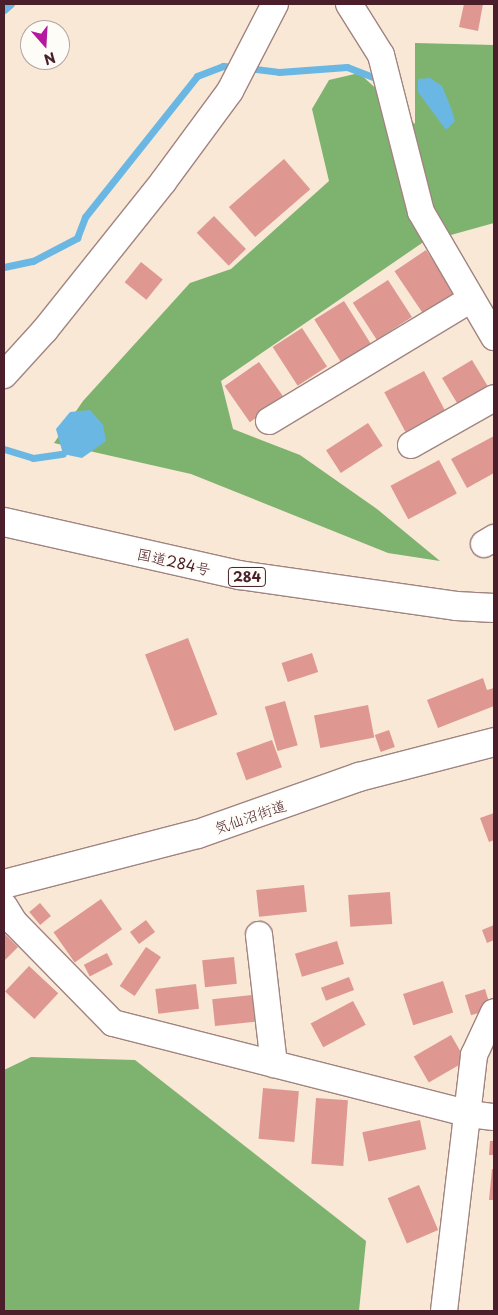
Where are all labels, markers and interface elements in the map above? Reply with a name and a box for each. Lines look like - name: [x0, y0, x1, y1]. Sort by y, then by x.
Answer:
- north arrow: [20, 20, 70, 70]
- text: N: [41, 47, 58, 70]
- street label: 国道284号: [136, 544, 212, 578]
- road number: 284: [227, 566, 267, 588]
- street label: 気仙沼街道: [212, 795, 288, 837]

